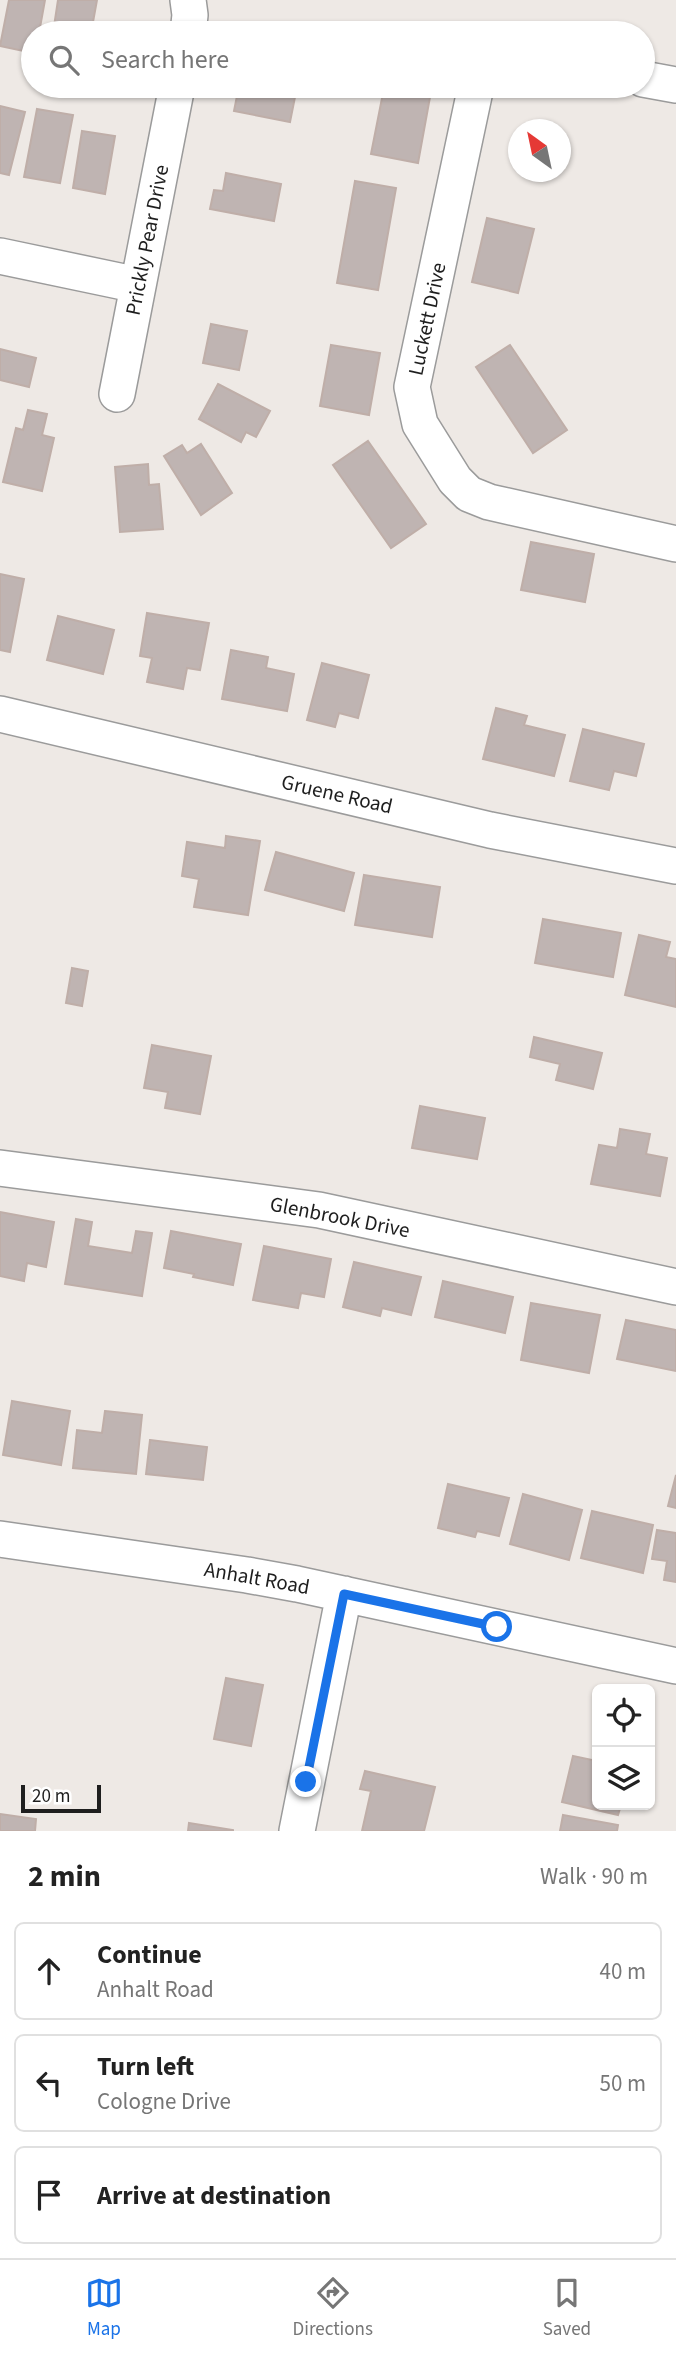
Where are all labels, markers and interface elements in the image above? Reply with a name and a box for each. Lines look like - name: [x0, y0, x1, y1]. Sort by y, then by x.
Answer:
- search box: [21, 21, 655, 98]
- icon: search: [45, 41, 83, 79]
- text: Search here: [101, 41, 229, 78]
- north arrow: [508, 119, 571, 182]
- street label: Prickly Pear Drive: [118, 162, 176, 318]
- street label: Luckett Drive: [400, 260, 454, 378]
- street label: Gruene Road: [278, 767, 396, 821]
- street label: Glenbrook Drive: [268, 1189, 412, 1245]
- street label: Anhalt Road: [202, 1554, 312, 1602]
- route start: [481, 1611, 512, 1642]
- map controls: [592, 1684, 655, 1810]
- button: locate: [592, 1684, 655, 1747]
- button: layers: [592, 1747, 655, 1810]
- route end: [290, 1766, 321, 1797]
- scale bar: [21, 1782, 102, 1814]
- text: 20 m: [32, 1783, 70, 1810]
- text: 2 min: [28, 1855, 101, 1898]
- text: Walk · 90 m: [540, 1860, 648, 1893]
- text: Continue: [97, 1936, 202, 1973]
- icon: ahead: [30, 1952, 68, 1990]
- text: 40 m: [599, 1955, 646, 1988]
- text: Anhalt Road: [97, 1973, 214, 2006]
- text: Turn left: [97, 2048, 194, 2085]
- icon: left: [30, 2064, 68, 2102]
- text: 50 m: [599, 2067, 646, 2100]
- text: Cologne Drive: [97, 2085, 231, 2118]
- icon: arrive: [30, 2176, 68, 2214]
- text: Arrive at destination: [97, 2177, 331, 2214]
- tab: Map: [85, 2274, 123, 2343]
- tab: Directions: [293, 2274, 373, 2343]
- tab: Saved: [543, 2274, 591, 2343]

